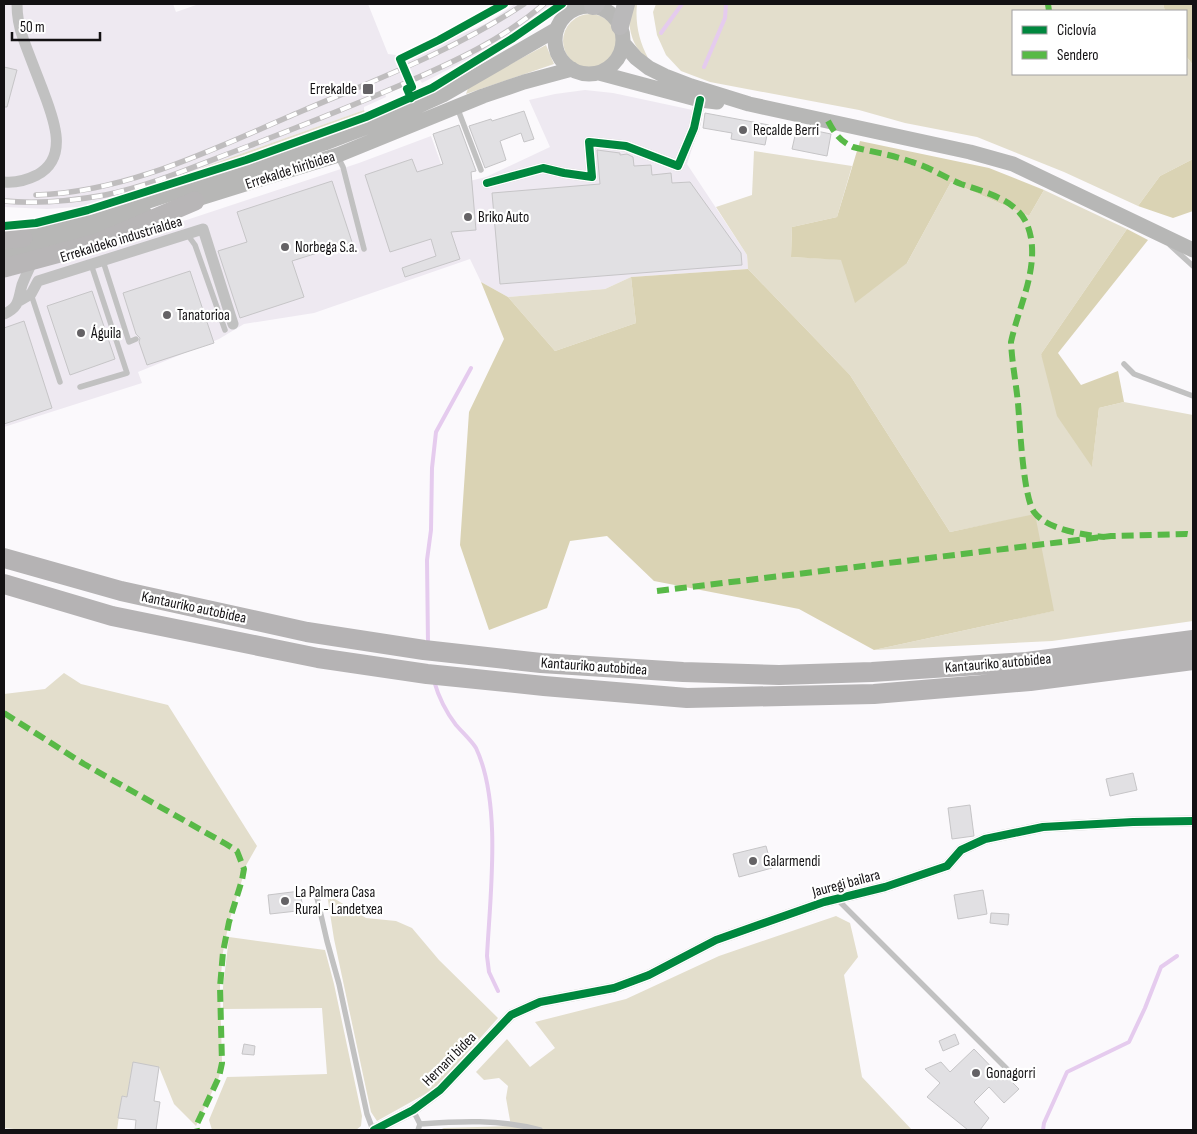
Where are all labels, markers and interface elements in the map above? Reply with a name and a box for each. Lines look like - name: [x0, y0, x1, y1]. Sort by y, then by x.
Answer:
- scale bar: [12, 10, 100, 42]
- legend: [1012, 10, 1187, 75]
- text: 50 m: [20, 18, 45, 37]
- text: Ciclovía: [1057, 21, 1097, 40]
- text: Sendero: [1057, 46, 1098, 65]
- place label: Errekalde: [310, 80, 357, 99]
- marker: Errekalde: [361, 82, 375, 96]
- place label: Recalde Berri: [753, 121, 819, 140]
- marker: Recalde Berri: [737, 124, 749, 136]
- street label: Errekalde hiribidea: [243, 147, 337, 194]
- place label: Briko Auto: [478, 208, 529, 227]
- marker: Briko Auto: [462, 211, 474, 223]
- street label: Errekaldeko industrialdea: [58, 212, 185, 267]
- place label: Norbega S.a.: [295, 238, 357, 257]
- marker: Norbega S.a.: [279, 241, 291, 253]
- place label: Tanatorioa: [177, 306, 230, 325]
- marker: Tanatorioa: [161, 309, 173, 321]
- place label: Águila: [90, 324, 121, 343]
- marker: Águila: [75, 327, 87, 339]
- street label: Kantauriko autobidea: [140, 587, 248, 628]
- street label: Kantauriko autobidea: [944, 649, 1052, 678]
- street label: Kantauriko autobidea: [540, 653, 648, 680]
- place label: Galarmendi: [763, 852, 820, 871]
- marker: Galarmendi: [747, 855, 759, 867]
- street label: Jauregi bailara: [809, 865, 882, 902]
- place label: La Palmera Casa Rural - Landetxea: [295, 883, 383, 919]
- marker: La Palmera Casa Rural - Landetxea: [279, 895, 291, 907]
- street label: Hernani bidea: [418, 1028, 481, 1090]
- place label: Gonagorri: [986, 1064, 1036, 1083]
- marker: Gonagorri: [970, 1067, 982, 1079]

